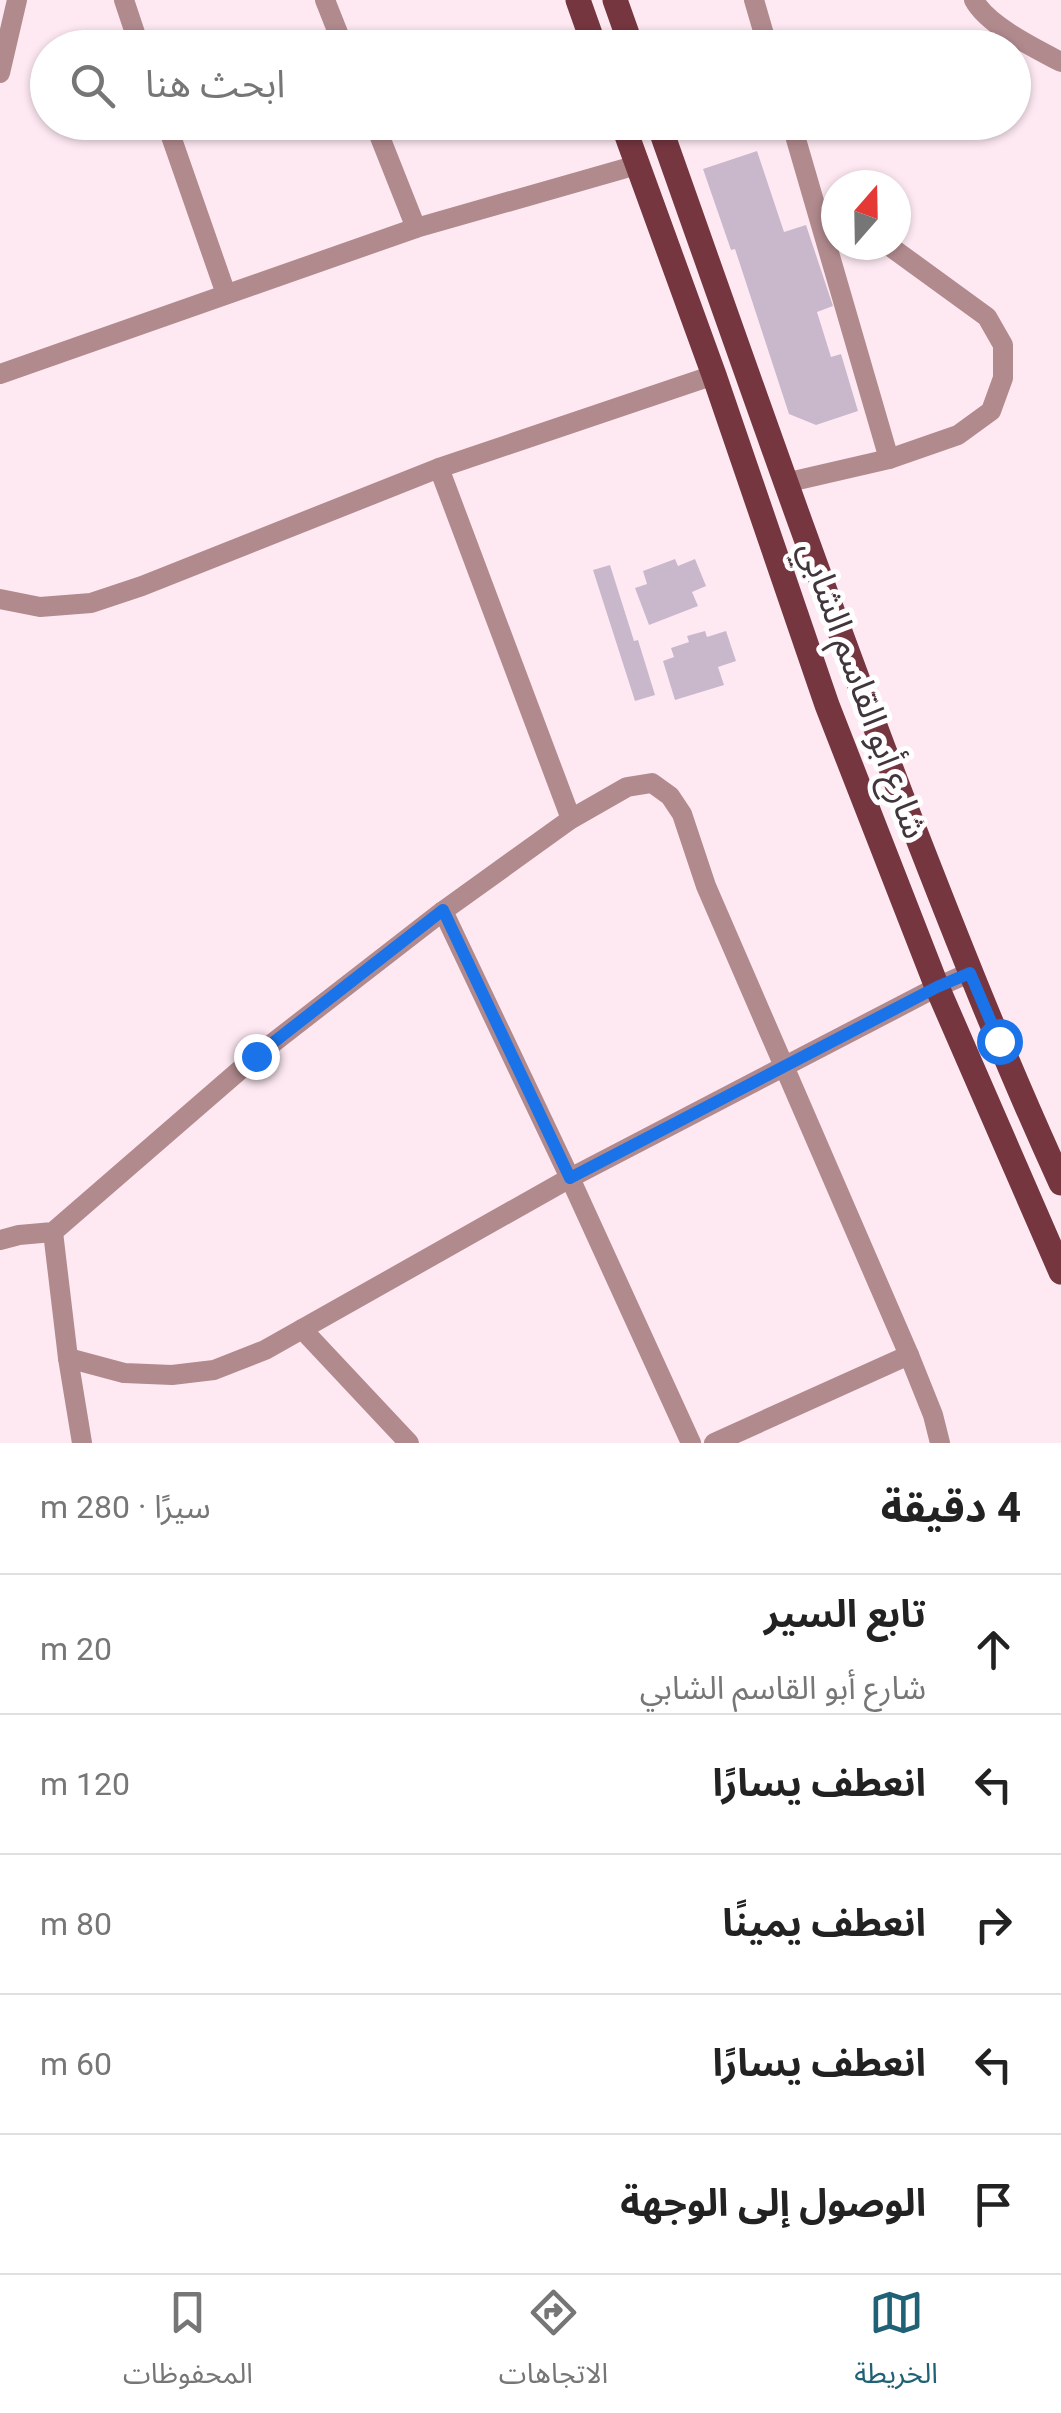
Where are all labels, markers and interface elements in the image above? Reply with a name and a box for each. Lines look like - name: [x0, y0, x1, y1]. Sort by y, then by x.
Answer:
- search box: [30, 30, 1031, 140]
- icon: search: [65, 58, 120, 113]
- text: ابحث هنا: [145, 62, 285, 106]
- north arrow: [821, 170, 911, 260]
- street label: شارع أبو القاسم الشابي: [784, 535, 937, 846]
- route start: [977, 1019, 1023, 1065]
- route end: [234, 1034, 280, 1080]
- text: 4 دقيقة: [881, 1483, 1021, 1532]
- text: سيرًا · 280 m: [40, 1488, 211, 1526]
- text: تابع السير: [764, 1592, 926, 1636]
- icon: ahead: [966, 1622, 1021, 1677]
- text: 20 m: [40, 1630, 112, 1668]
- text: شارع أبو القاسم الشابي: [640, 1669, 926, 1707]
- icon: left: [966, 1757, 1021, 1812]
- text: انعطف يسارًا: [712, 1761, 926, 1805]
- text: 120 m: [40, 1765, 130, 1803]
- icon: right: [966, 1897, 1021, 1952]
- text: انعطف يمينًا: [722, 1901, 926, 1945]
- text: 80 m: [40, 1905, 112, 1943]
- icon: left: [966, 2037, 1021, 2092]
- text: انعطف يسارًا: [712, 2041, 926, 2085]
- text: 60 m: [40, 2045, 112, 2083]
- icon: arrive: [966, 2177, 1021, 2232]
- text: الوصول إلى الوجهة: [620, 2181, 926, 2225]
- tab: المحفوظات: [123, 2285, 253, 2404]
- tab: الاتجاهات: [499, 2285, 608, 2404]
- tab: الخريطة: [854, 2285, 938, 2404]

